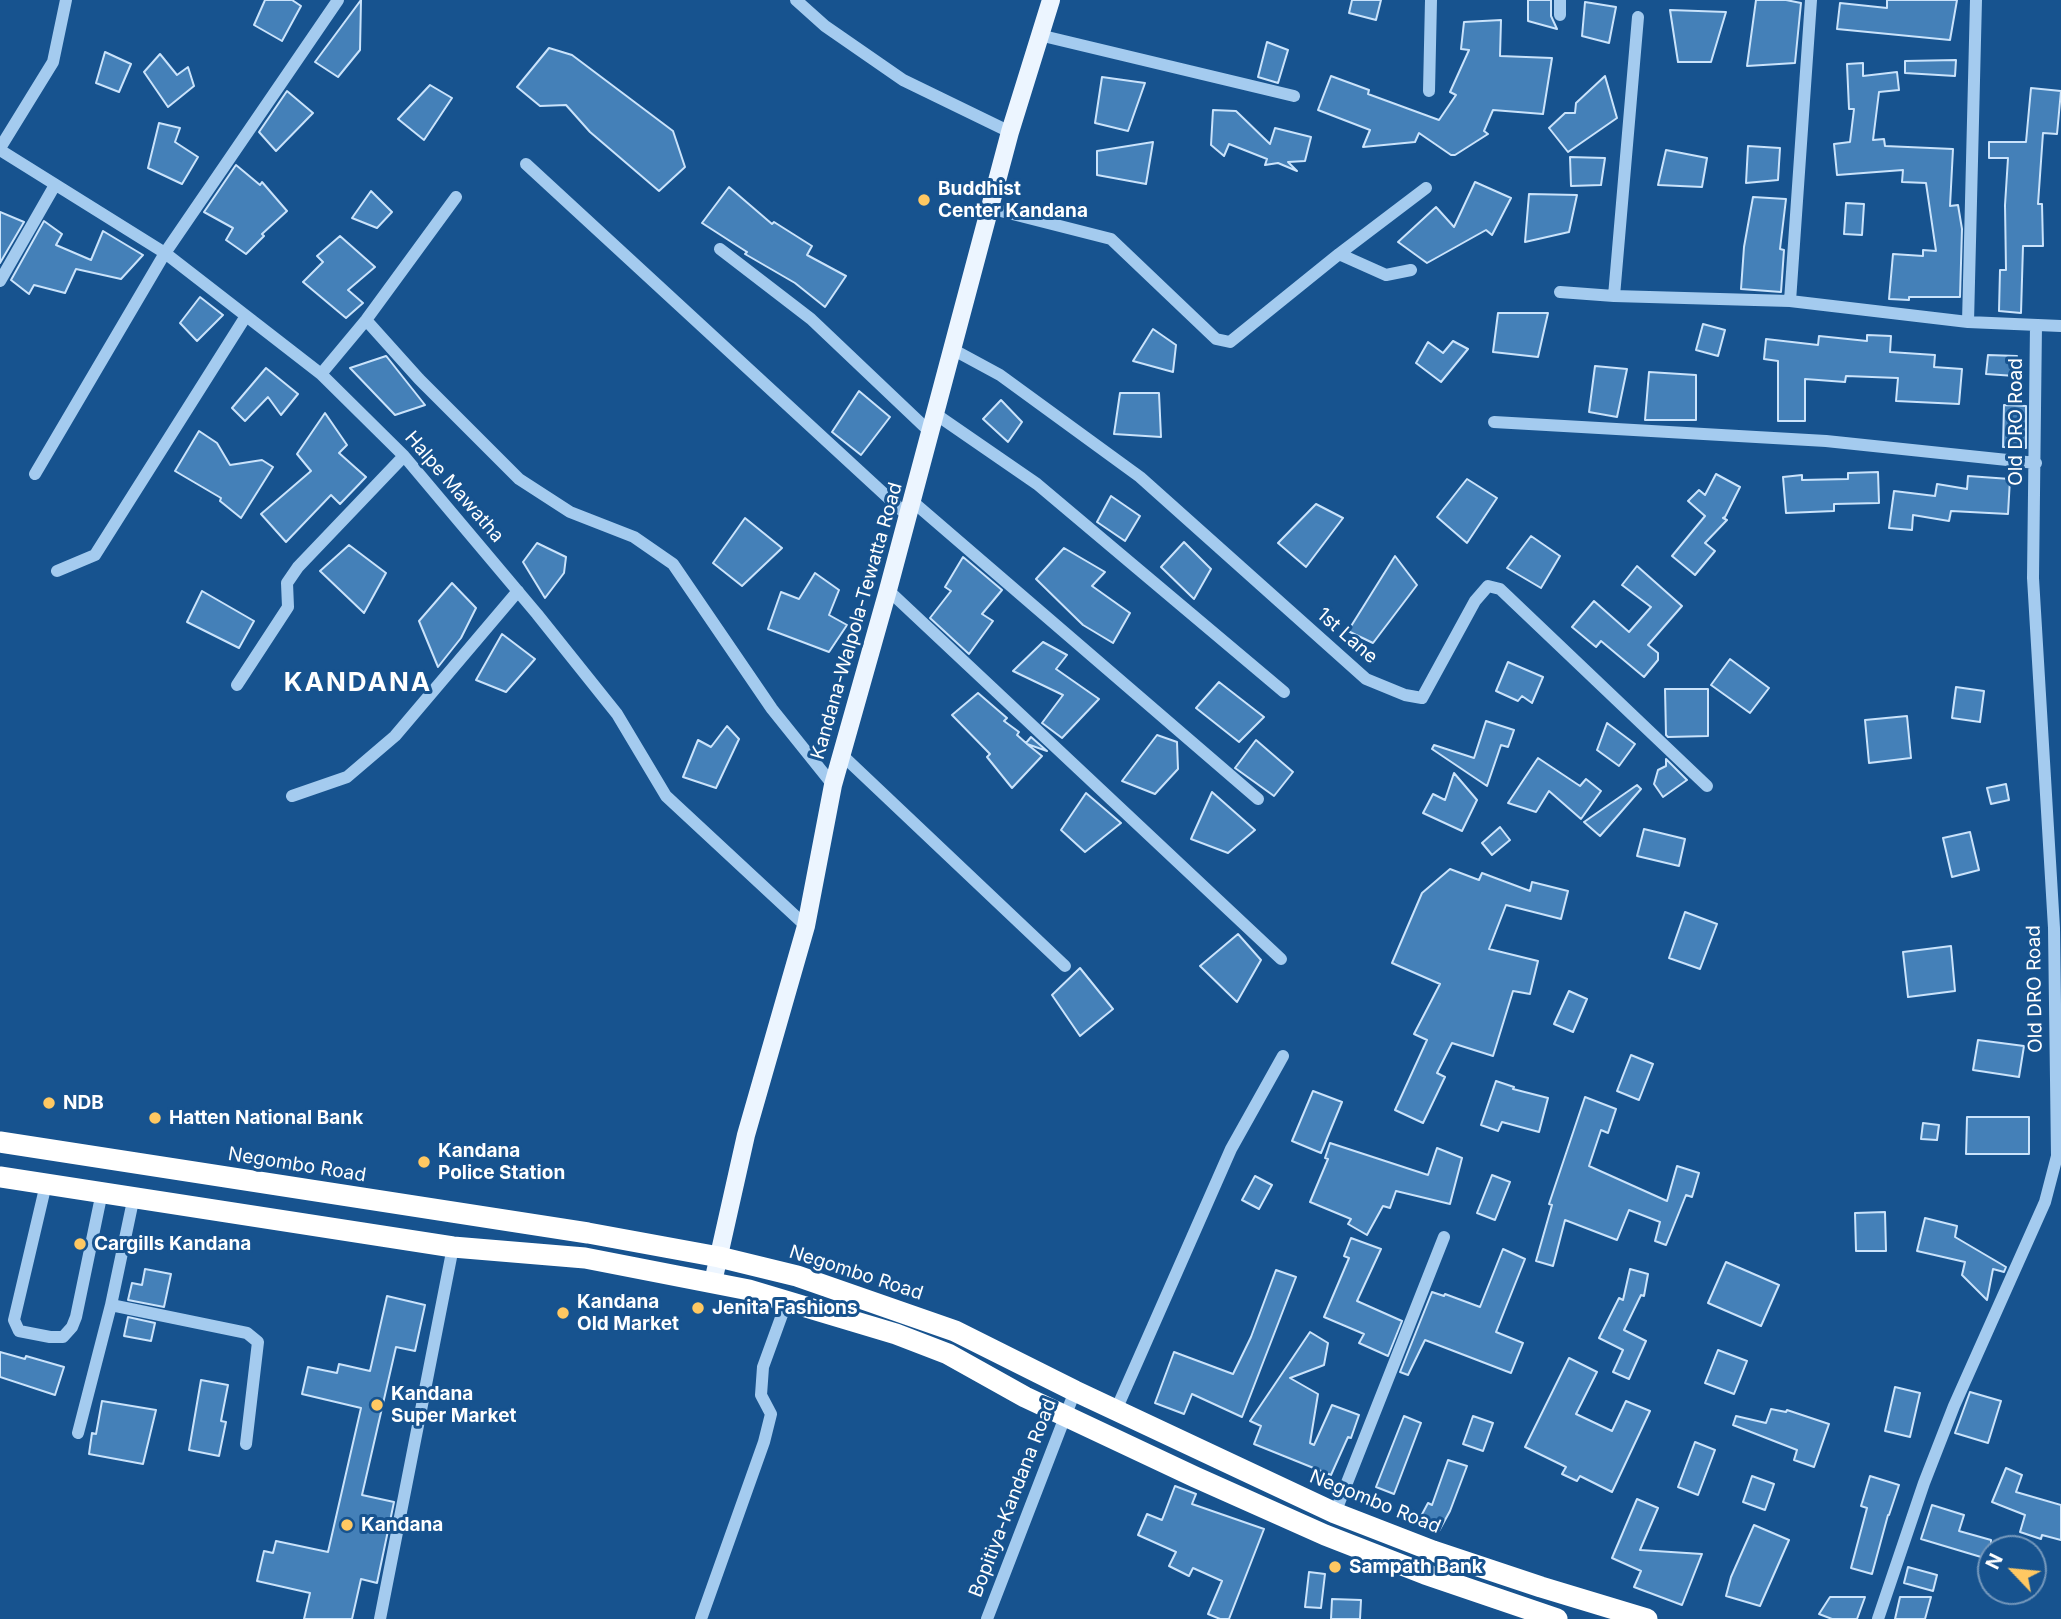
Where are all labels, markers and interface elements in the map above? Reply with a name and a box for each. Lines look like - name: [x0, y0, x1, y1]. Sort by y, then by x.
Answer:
- place label: Buddhist Center Kandana: [938, 178, 1088, 222]
- marker: Buddhist Center Kandana: [916, 192, 932, 208]
- street label: Old DRO Road: [2005, 358, 2027, 486]
- street label: Halpe Mawatha: [400, 427, 508, 547]
- street label: Kandana-Walpola-Tewatta Road: [806, 480, 908, 762]
- street label: 1st Lane: [1312, 603, 1382, 669]
- district label: KANDANA: [285, 667, 431, 699]
- street label: Old DRO Road: [2022, 925, 2048, 1053]
- place label: NDB: [63, 1092, 104, 1114]
- marker: NDB: [41, 1095, 57, 1111]
- place label: Hatten National Bank: [169, 1107, 363, 1129]
- marker: Hatten National Bank: [147, 1110, 163, 1126]
- place label: Kandana Police Station: [438, 1140, 565, 1184]
- street label: Negombo Road: [226, 1143, 368, 1187]
- marker: Kandana Police Station: [416, 1154, 432, 1170]
- place label: Cargills Kandana: [94, 1233, 251, 1255]
- marker: Cargills Kandana: [72, 1236, 88, 1252]
- street label: Negombo Road: [786, 1241, 926, 1305]
- place label: Kandana Old Market: [577, 1291, 679, 1335]
- place label: Jenita Fashions: [712, 1297, 858, 1319]
- marker: Jenita Fashions: [690, 1300, 706, 1316]
- marker: Kandana Old Market: [555, 1305, 571, 1321]
- place label: Kandana Super Market: [391, 1383, 516, 1427]
- street label: Bopitiya-Kandana Road: [965, 1395, 1061, 1601]
- marker: Kandana Super Market: [369, 1397, 385, 1413]
- street label: Negombo Road: [1306, 1465, 1444, 1539]
- place label: Kandana: [361, 1514, 443, 1536]
- marker: Kandana: [339, 1517, 355, 1533]
- north arrow: [1977, 1535, 2047, 1605]
- text: N: [1981, 1550, 2008, 1573]
- place label: Sampath Bank: [1349, 1556, 1483, 1578]
- marker: Sampath Bank: [1327, 1559, 1343, 1575]

